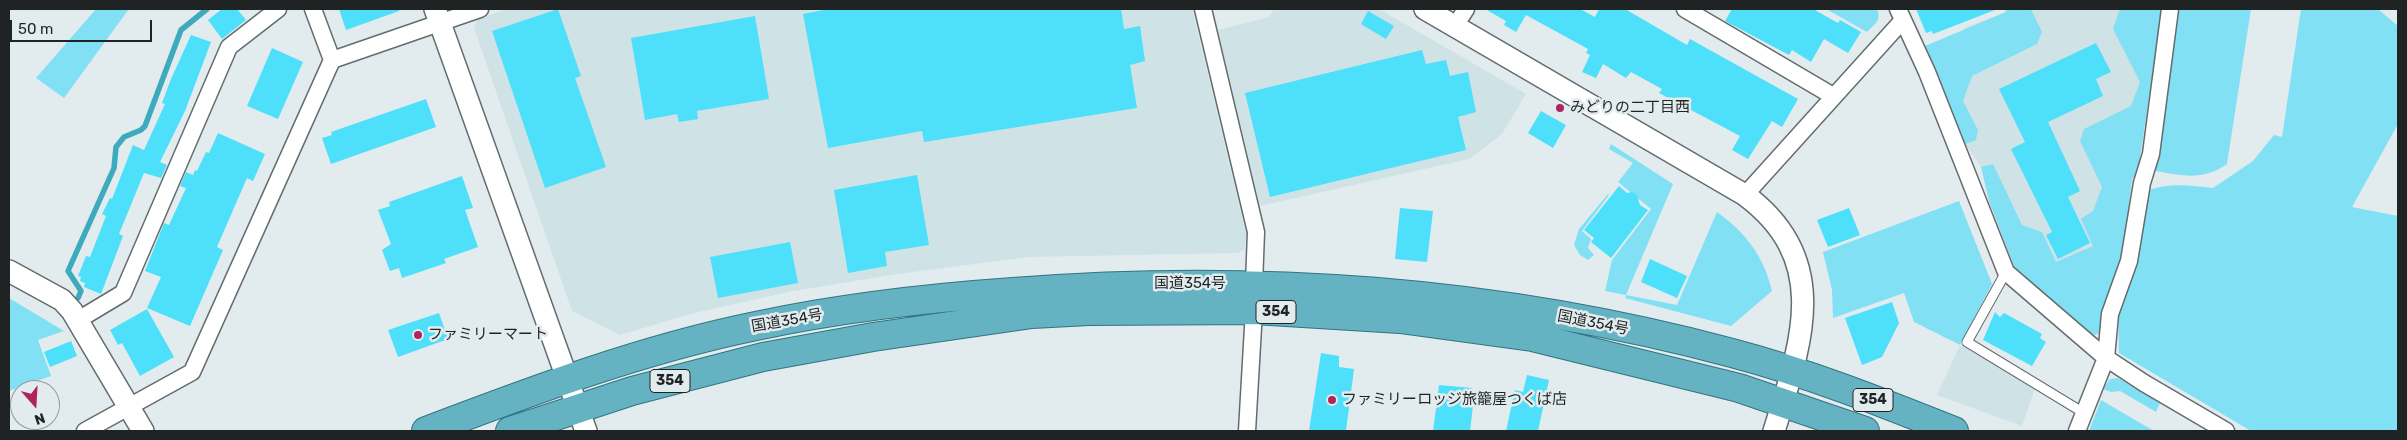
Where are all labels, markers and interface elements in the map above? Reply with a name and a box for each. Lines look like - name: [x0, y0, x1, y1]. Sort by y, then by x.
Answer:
- scale bar: [12, 10, 155, 42]
- text: 50 m: [18, 20, 53, 38]
- place label: みどりの二丁目西: [1570, 99, 1690, 117]
- marker: みどりの二丁目西: [1554, 102, 1566, 114]
- street label: 国道354号: [1154, 275, 1226, 293]
- road number: 354: [1256, 300, 1296, 324]
- street label: 国道354号: [750, 306, 824, 336]
- street label: 国道354号: [1556, 307, 1630, 339]
- place label: ファミリーマート: [428, 326, 548, 344]
- marker: ファミリーマート: [412, 329, 424, 341]
- road number: 354: [650, 370, 690, 392]
- north arrow: [10, 380, 60, 430]
- road number: 354: [1853, 388, 1893, 412]
- place label: ファミリーロッジ旅籠屋つくば店: [1342, 391, 1567, 409]
- marker: ファミリーロッジ旅籠屋つくば店: [1326, 394, 1338, 406]
- text: N: [32, 409, 47, 428]

